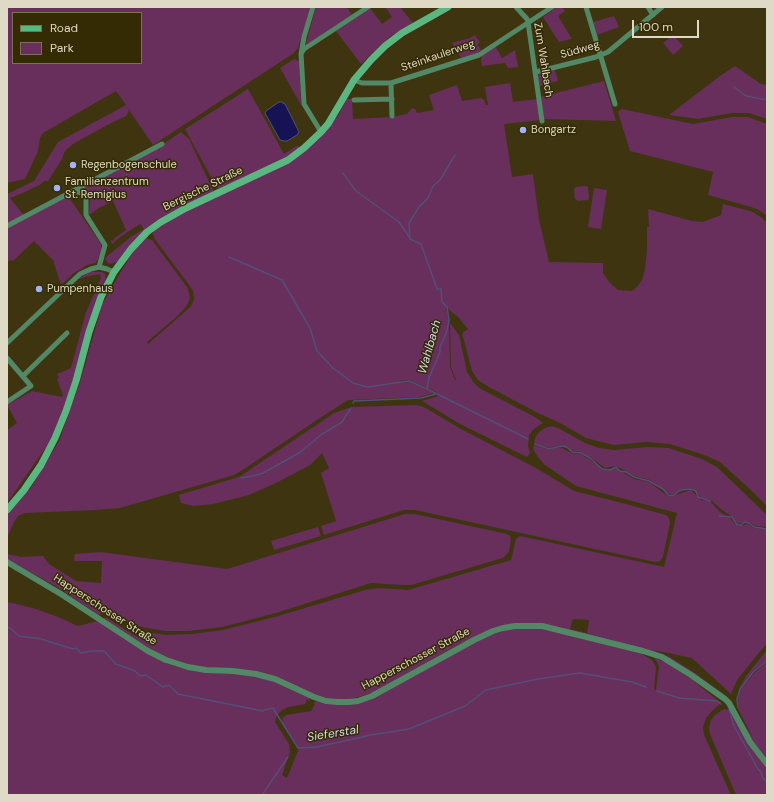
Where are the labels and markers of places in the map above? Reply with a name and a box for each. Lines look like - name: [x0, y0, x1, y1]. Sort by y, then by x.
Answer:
- place label: Bongartz: [531, 123, 576, 137]
- marker: Bongartz: [518, 125, 528, 135]
- place label: Regenbogenschule: [81, 158, 177, 172]
- marker: Regenbogenschule: [68, 160, 78, 170]
- place label: Familienzentrum St. Remigius: [65, 175, 149, 201]
- marker: Familienzentrum St. Remigius: [52, 183, 62, 193]
- place label: Pumpenhaus: [47, 282, 113, 296]
- marker: Pumpenhaus: [34, 284, 44, 294]

